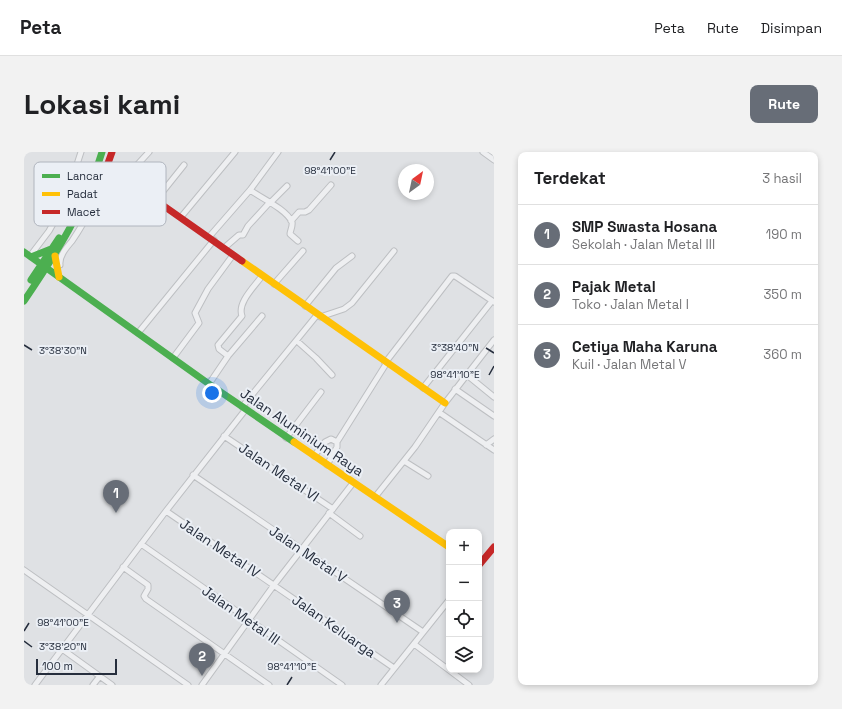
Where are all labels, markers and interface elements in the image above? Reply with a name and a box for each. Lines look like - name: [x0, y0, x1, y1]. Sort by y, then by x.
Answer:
- text: Peta: [20, 15, 62, 40]
- text: Peta: [654, 19, 685, 37]
- text: Rute: [707, 19, 739, 37]
- text: Disimpan: [761, 19, 822, 37]
- button: Rute: [750, 85, 818, 123]
- text: Lokasi kami: [24, 86, 180, 122]
- legend: [34, 162, 166, 226]
- text: 98°41'00"E: [304, 164, 356, 177]
- north arrow: [398, 164, 434, 200]
- text: Terdekat: [534, 167, 606, 189]
- text: Lancar: [67, 169, 103, 183]
- text: 3 hasil: [762, 170, 802, 187]
- text: Padat: [67, 187, 98, 201]
- text: Macet: [67, 205, 101, 219]
- text: SMP Swasta Hosana: [572, 217, 717, 236]
- text: 1: [544, 226, 550, 243]
- text: 190 m: [766, 226, 802, 243]
- text: Sekolah · Jalan Metal III: [572, 236, 715, 253]
- text: Pajak Metal: [572, 277, 656, 296]
- text: 2: [543, 286, 551, 303]
- text: 350 m: [764, 286, 802, 303]
- text: Toko · Jalan Metal I: [572, 296, 689, 313]
- text: Cetiya Maha Karuna: [572, 337, 717, 356]
- text: 3°38'40"N: [431, 341, 479, 354]
- text: 3°38'30"N: [39, 344, 87, 357]
- text: 3: [543, 346, 551, 363]
- text: 360 m: [763, 346, 802, 363]
- text: Kuil · Jalan Metal V: [572, 356, 687, 373]
- text: 98°41'10"E: [430, 368, 480, 381]
- your location: [202, 383, 222, 403]
- street label: Jalan Aluminium Raya: [237, 384, 367, 480]
- street label: Jalan Metal VI: [235, 438, 323, 506]
- pin: 1: [103, 480, 129, 513]
- street label: Jalan Metal IV: [176, 514, 264, 582]
- street label: Jalan Metal V: [266, 521, 351, 587]
- map controls: [446, 529, 482, 673]
- button: +: [446, 529, 482, 565]
- button: −: [446, 565, 482, 601]
- street label: Jalan Metal III: [198, 581, 284, 649]
- street label: Jalan Keluarga: [289, 590, 379, 662]
- pin: 3: [384, 590, 410, 623]
- button: locate: [446, 601, 482, 637]
- text: 98°41'00"E: [37, 616, 89, 629]
- button: layers: [446, 637, 482, 673]
- text: 3°38'20"N: [39, 640, 87, 653]
- pin: 2: [189, 643, 215, 676]
- scale bar: [36, 657, 117, 676]
- text: 100 m: [42, 659, 73, 673]
- text: 98°41'10"E: [267, 660, 317, 673]

